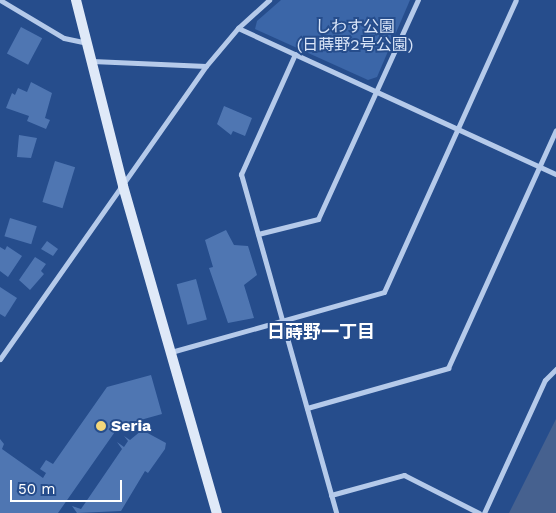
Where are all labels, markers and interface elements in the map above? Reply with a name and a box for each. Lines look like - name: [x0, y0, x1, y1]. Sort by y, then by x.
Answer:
- park label: しわす公園 (日蒔野2号公園): [297, 17, 413, 55]
- district label: 日蒔野一丁目: [267, 321, 375, 343]
- place label: Seria: [111, 416, 151, 436]
- marker: Seria: [95, 420, 107, 432]
- scale bar: [12, 470, 125, 502]
- text: 50 m: [18, 480, 55, 498]

